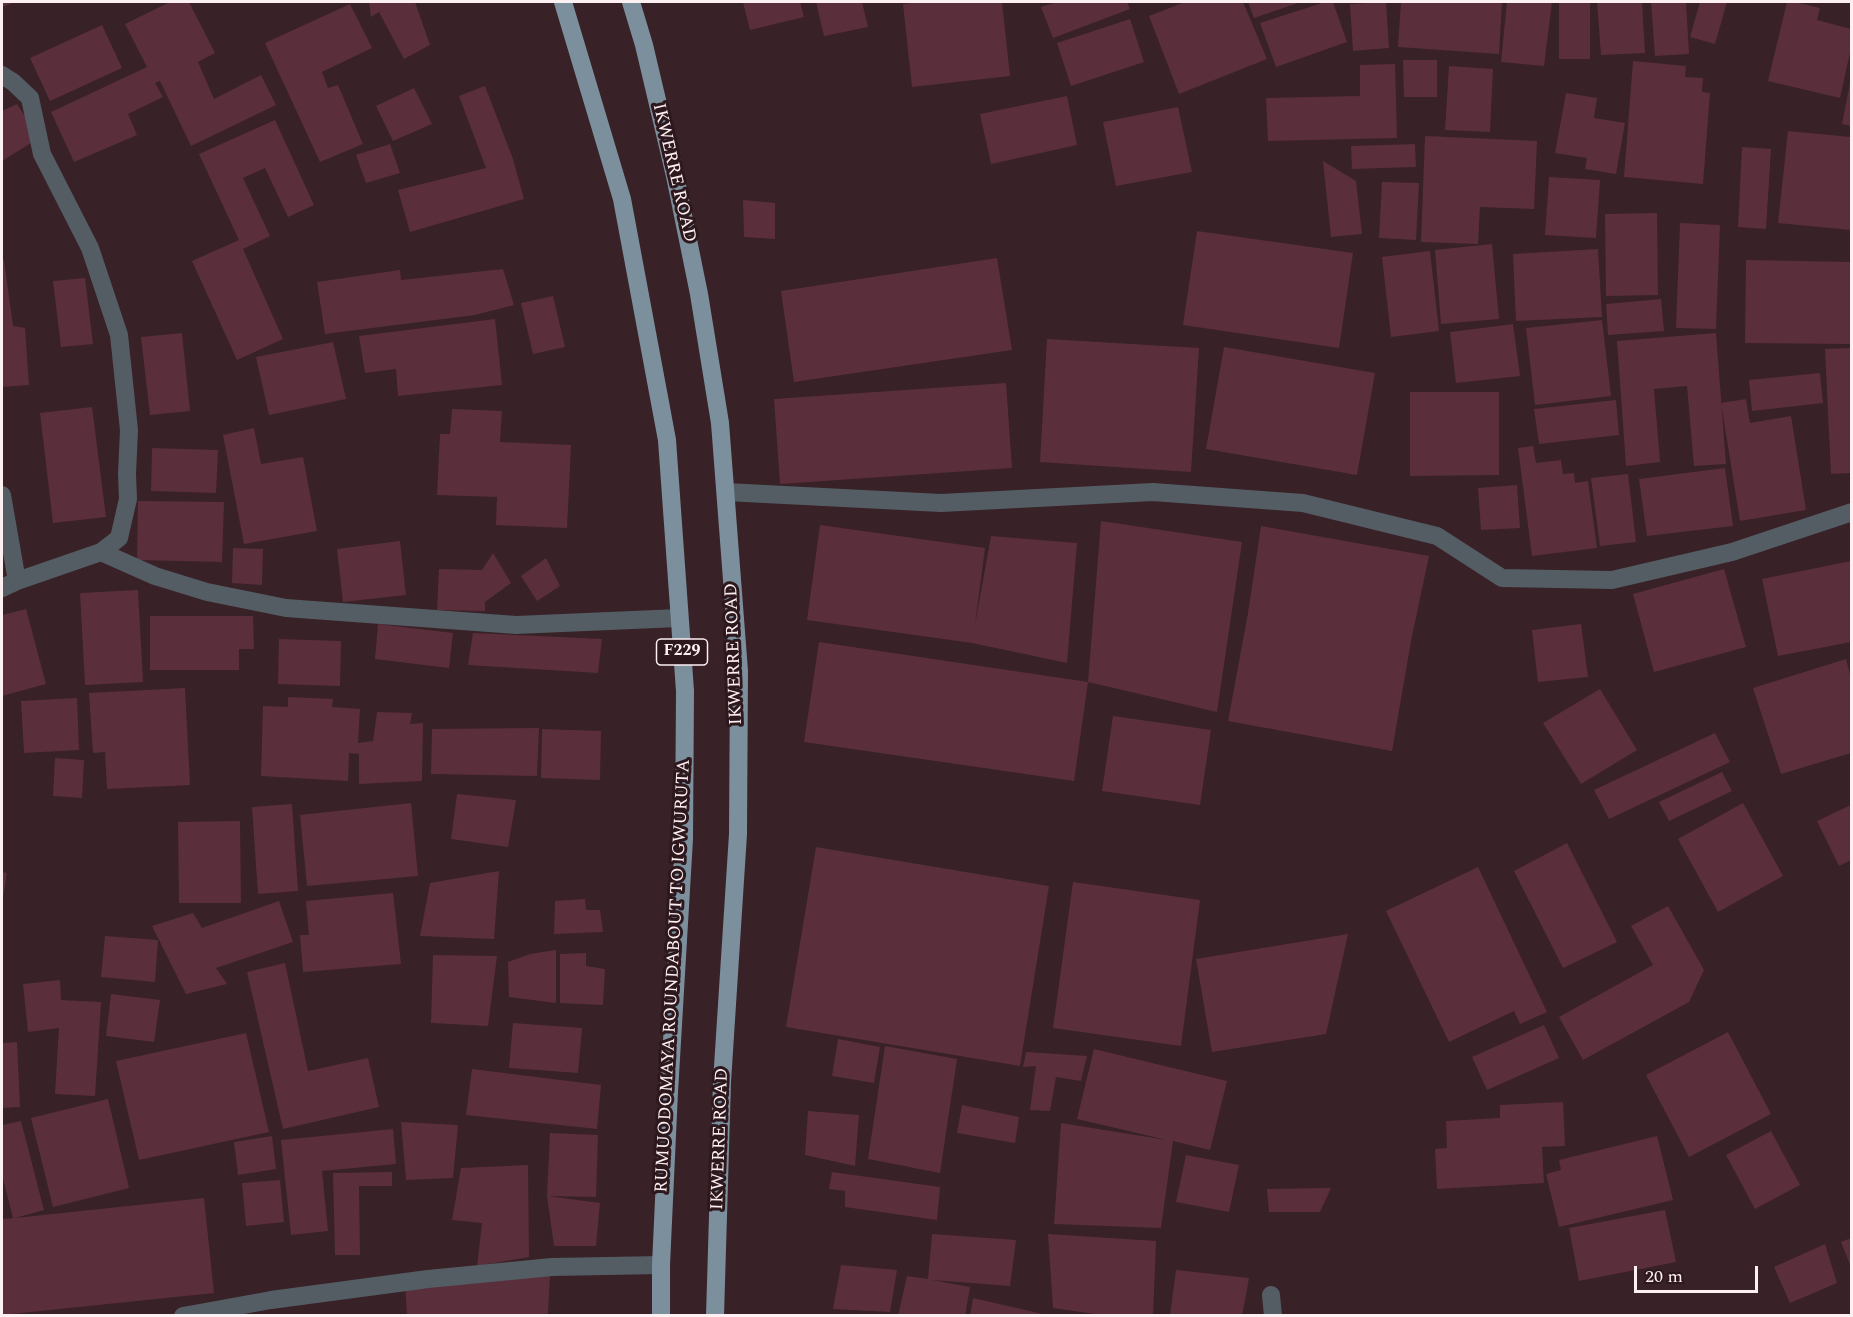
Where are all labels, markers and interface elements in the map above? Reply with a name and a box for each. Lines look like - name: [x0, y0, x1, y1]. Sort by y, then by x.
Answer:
- street label: IKWERRE ROAD: [646, 101, 700, 245]
- street label: IKWERRE ROAD: [722, 582, 748, 726]
- road number: F229: [656, 639, 708, 665]
- street label: RUMUODOMAYA ROUNDABOUT TO IGWURUTA: [652, 759, 696, 1193]
- street label: IKWERRE ROAD: [708, 1067, 734, 1211]
- scale bar: [1637, 1254, 1762, 1292]
- text: 20 m: [1645, 1263, 1683, 1290]

